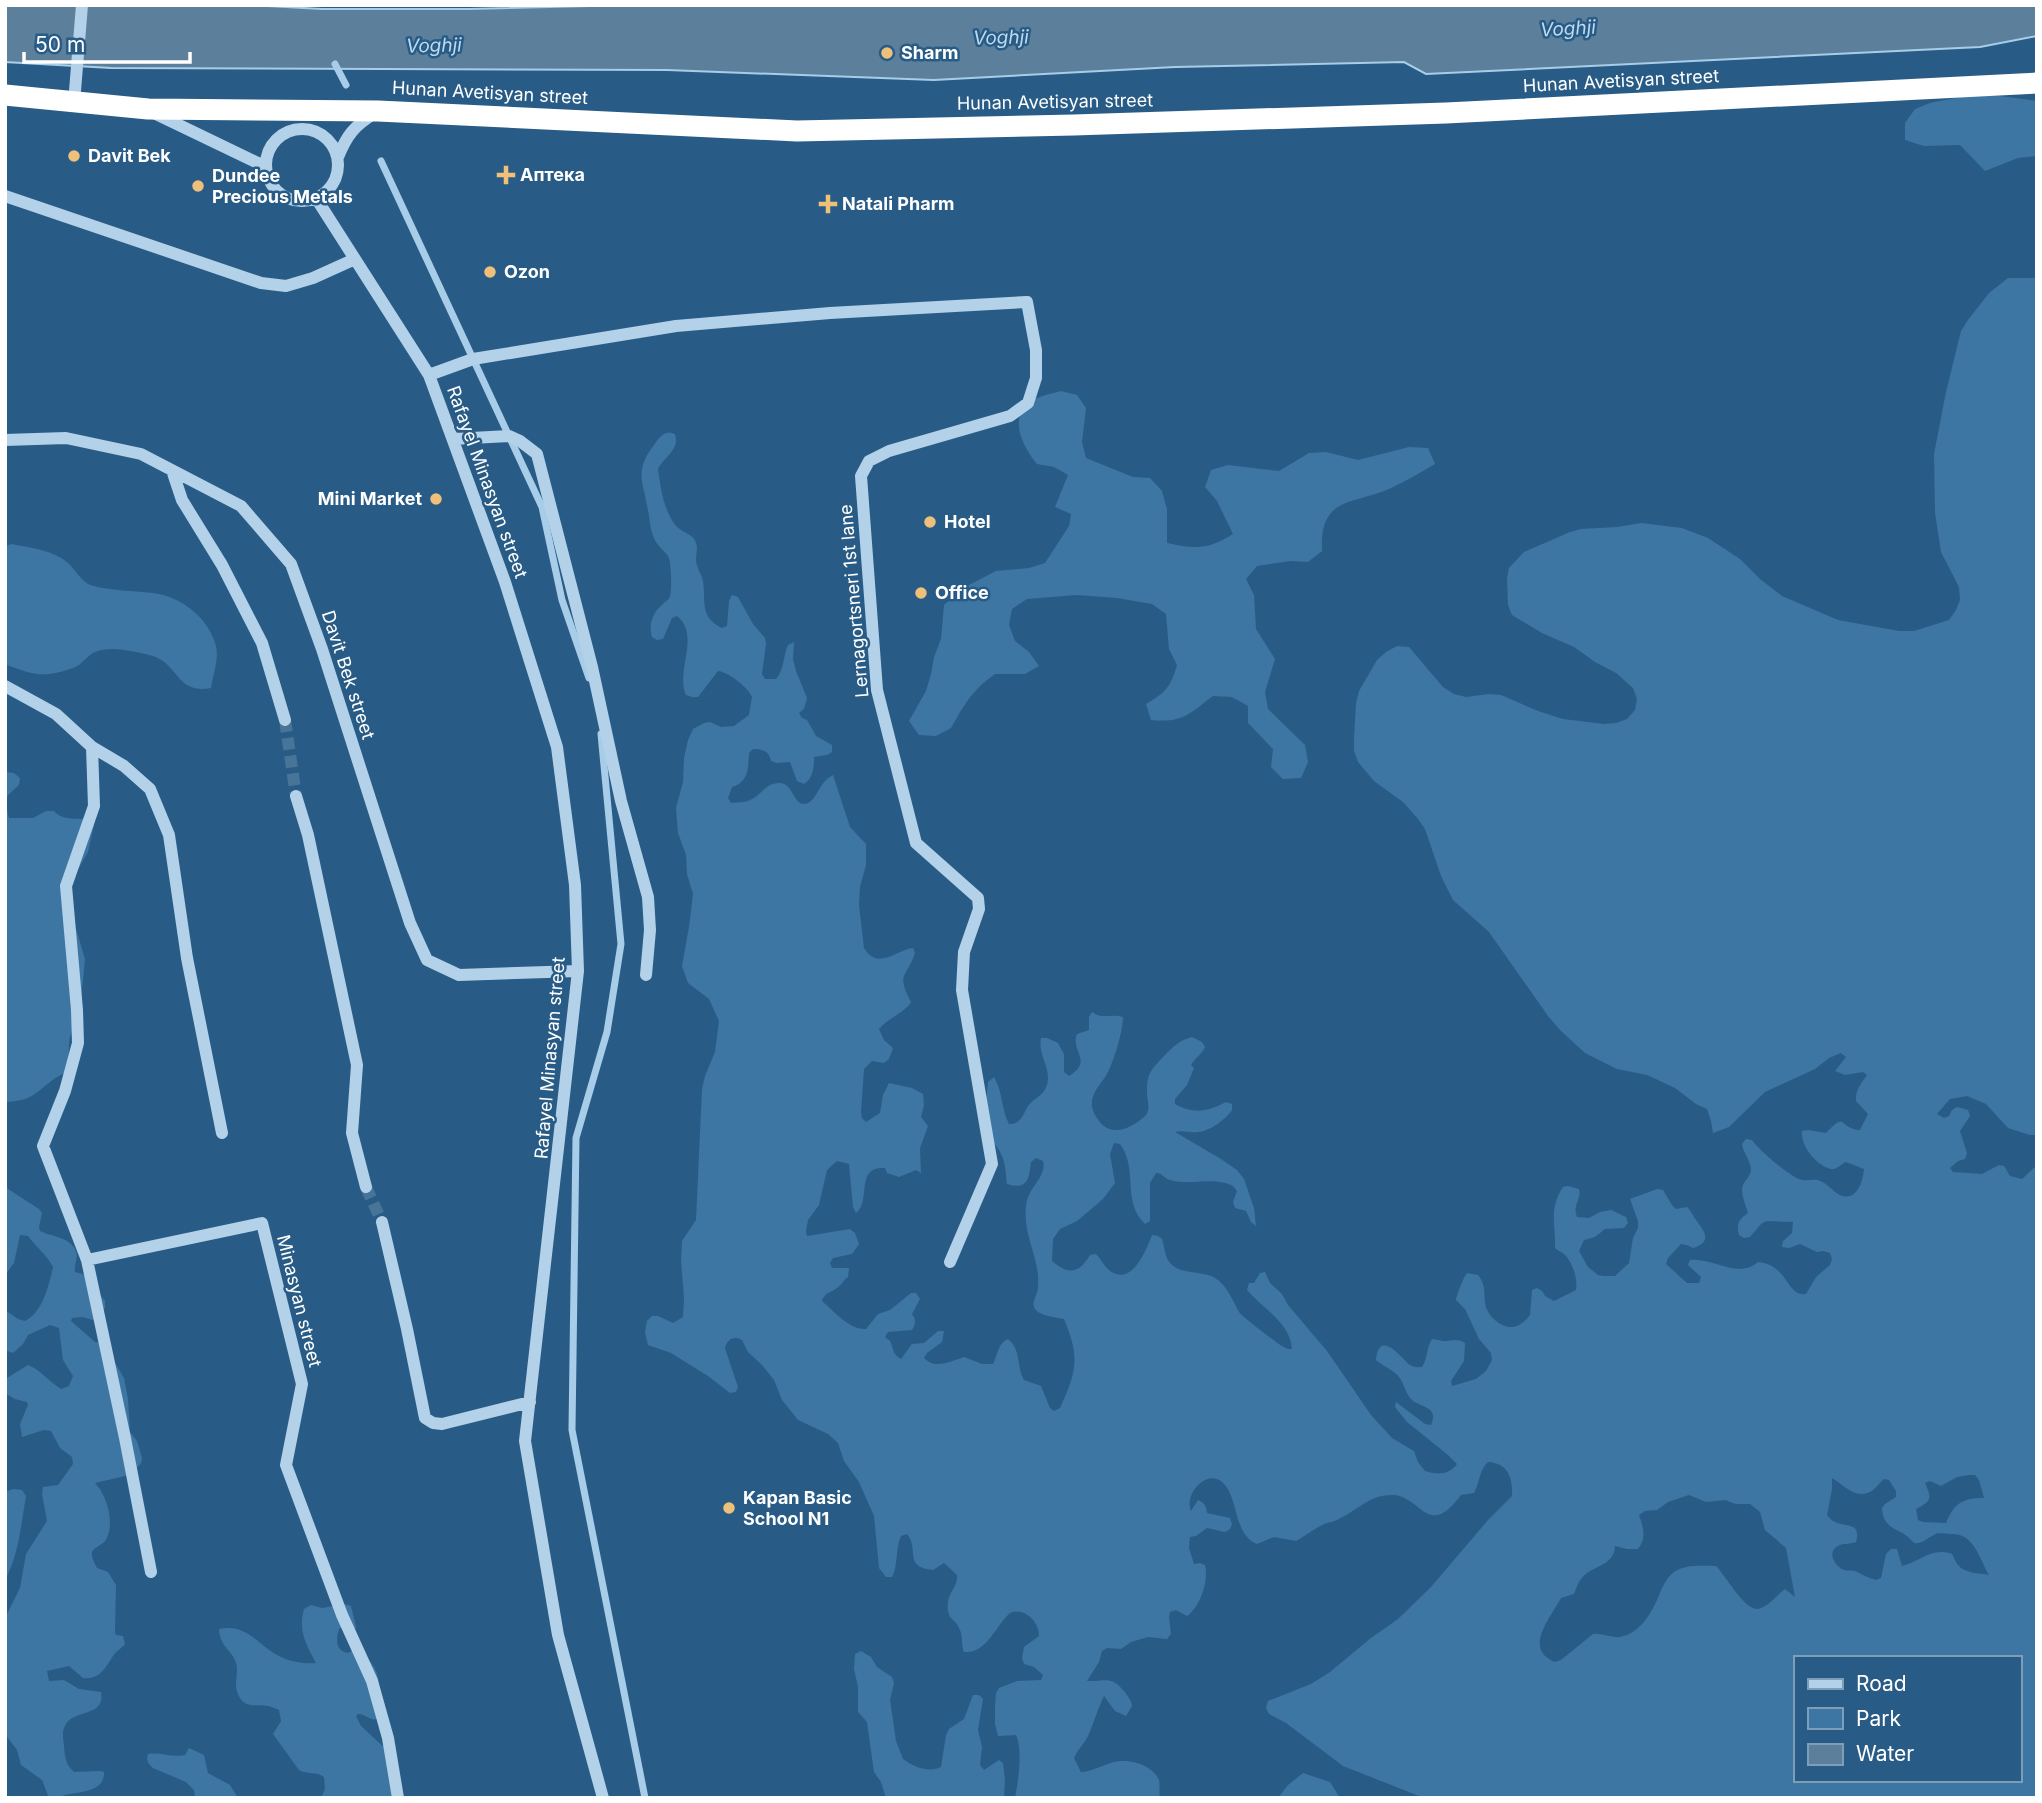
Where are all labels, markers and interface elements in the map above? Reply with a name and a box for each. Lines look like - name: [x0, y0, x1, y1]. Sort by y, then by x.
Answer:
- water label: Voghji: [1540, 16, 1597, 41]
- scale bar: [24, 21, 191, 65]
- water label: Voghji: [973, 26, 1029, 49]
- text: 50 m: [35, 32, 85, 57]
- water label: Voghji: [406, 34, 462, 57]
- place label: Sharm: [901, 42, 958, 63]
- marker: Sharm: [879, 45, 895, 61]
- street label: Hunan Avetisyan street: [1522, 65, 1720, 96]
- street label: Hunan Avetisyan street: [391, 77, 589, 108]
- street label: Hunan Avetisyan street: [957, 89, 1153, 114]
- place label: Davit Bek: [88, 145, 171, 166]
- marker: Davit Bek: [66, 148, 82, 164]
- place label: Аптека: [520, 164, 585, 185]
- place label: Dundee Precious Metals: [212, 165, 353, 207]
- marker: Аптека: [498, 167, 514, 183]
- marker: Dundee Precious Metals: [190, 178, 206, 194]
- place label: Natali Pharm: [842, 193, 955, 214]
- marker: Natali Pharm: [820, 196, 836, 212]
- place label: Ozon: [504, 261, 550, 282]
- marker: Ozon: [482, 264, 498, 280]
- street label: Rafayel Minasyan street: [443, 383, 532, 581]
- place label: Mini Market: [318, 488, 422, 509]
- marker: Mini Market: [428, 491, 444, 507]
- street label: Lernagortsneri 1st lane: [835, 504, 872, 698]
- place label: Hotel: [944, 511, 991, 532]
- marker: Hotel: [922, 514, 938, 530]
- place label: Office: [935, 582, 989, 603]
- marker: Office: [913, 585, 929, 601]
- street label: Davit Bek street: [318, 608, 379, 742]
- street label: Rafayel Minasyan street: [530, 956, 569, 1160]
- street label: Minasyan street: [273, 1233, 326, 1369]
- place label: Kapan Basic School N1: [743, 1487, 852, 1529]
- marker: Kapan Basic School N1: [721, 1500, 737, 1516]
- legend: [1794, 1656, 2021, 1782]
- text: Road: [1856, 1671, 1907, 1696]
- text: Park: [1856, 1706, 1901, 1731]
- text: Water: [1856, 1741, 1914, 1766]

